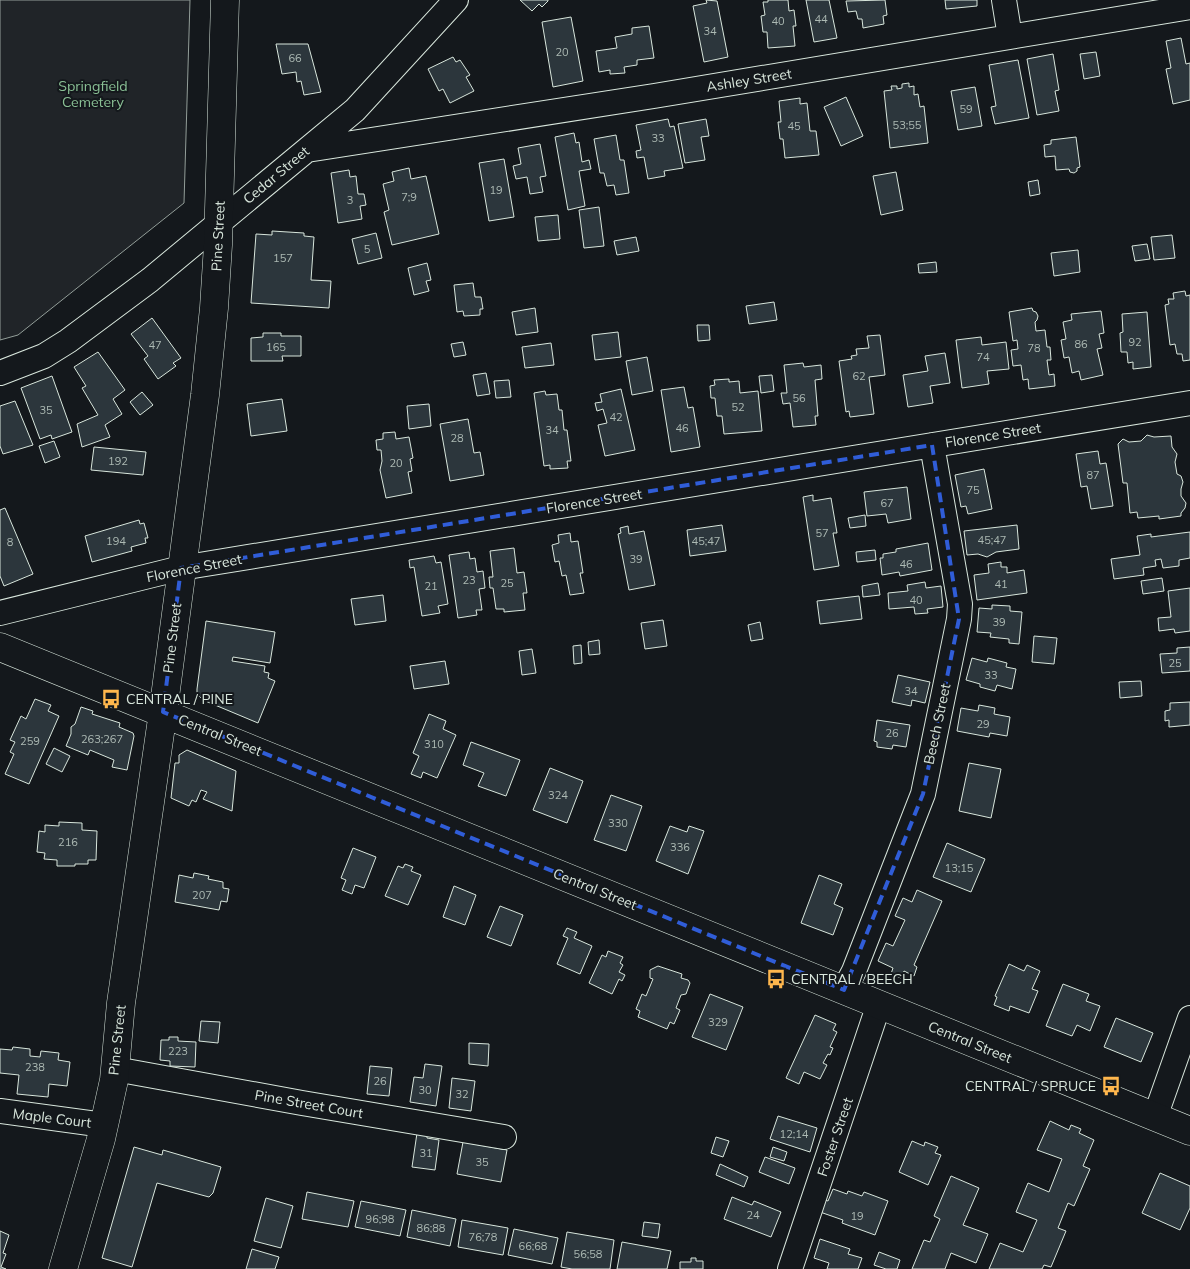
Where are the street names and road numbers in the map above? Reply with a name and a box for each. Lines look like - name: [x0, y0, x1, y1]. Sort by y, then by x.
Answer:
- street label: Ashley Street: [705, 64, 793, 96]
- street label: Cedar Street: [239, 142, 313, 208]
- street label: Pine Street: [207, 200, 229, 272]
- street label: Florence Street: [944, 419, 1042, 451]
- street label: Florence Street: [545, 485, 643, 517]
- street label: Florence Street: [145, 550, 243, 586]
- street label: Pine Street: [159, 602, 185, 674]
- street label: Beech Street: [920, 682, 954, 766]
- street label: Central Street: [175, 710, 265, 760]
- street label: Central Street: [550, 864, 640, 914]
- street label: Pine Street: [104, 1004, 130, 1076]
- street label: Central Street: [925, 1017, 1015, 1067]
- street label: Pine Street Court: [253, 1086, 365, 1122]
- street label: Foster Street: [813, 1095, 857, 1179]
- street label: Maple Court: [12, 1104, 92, 1132]

